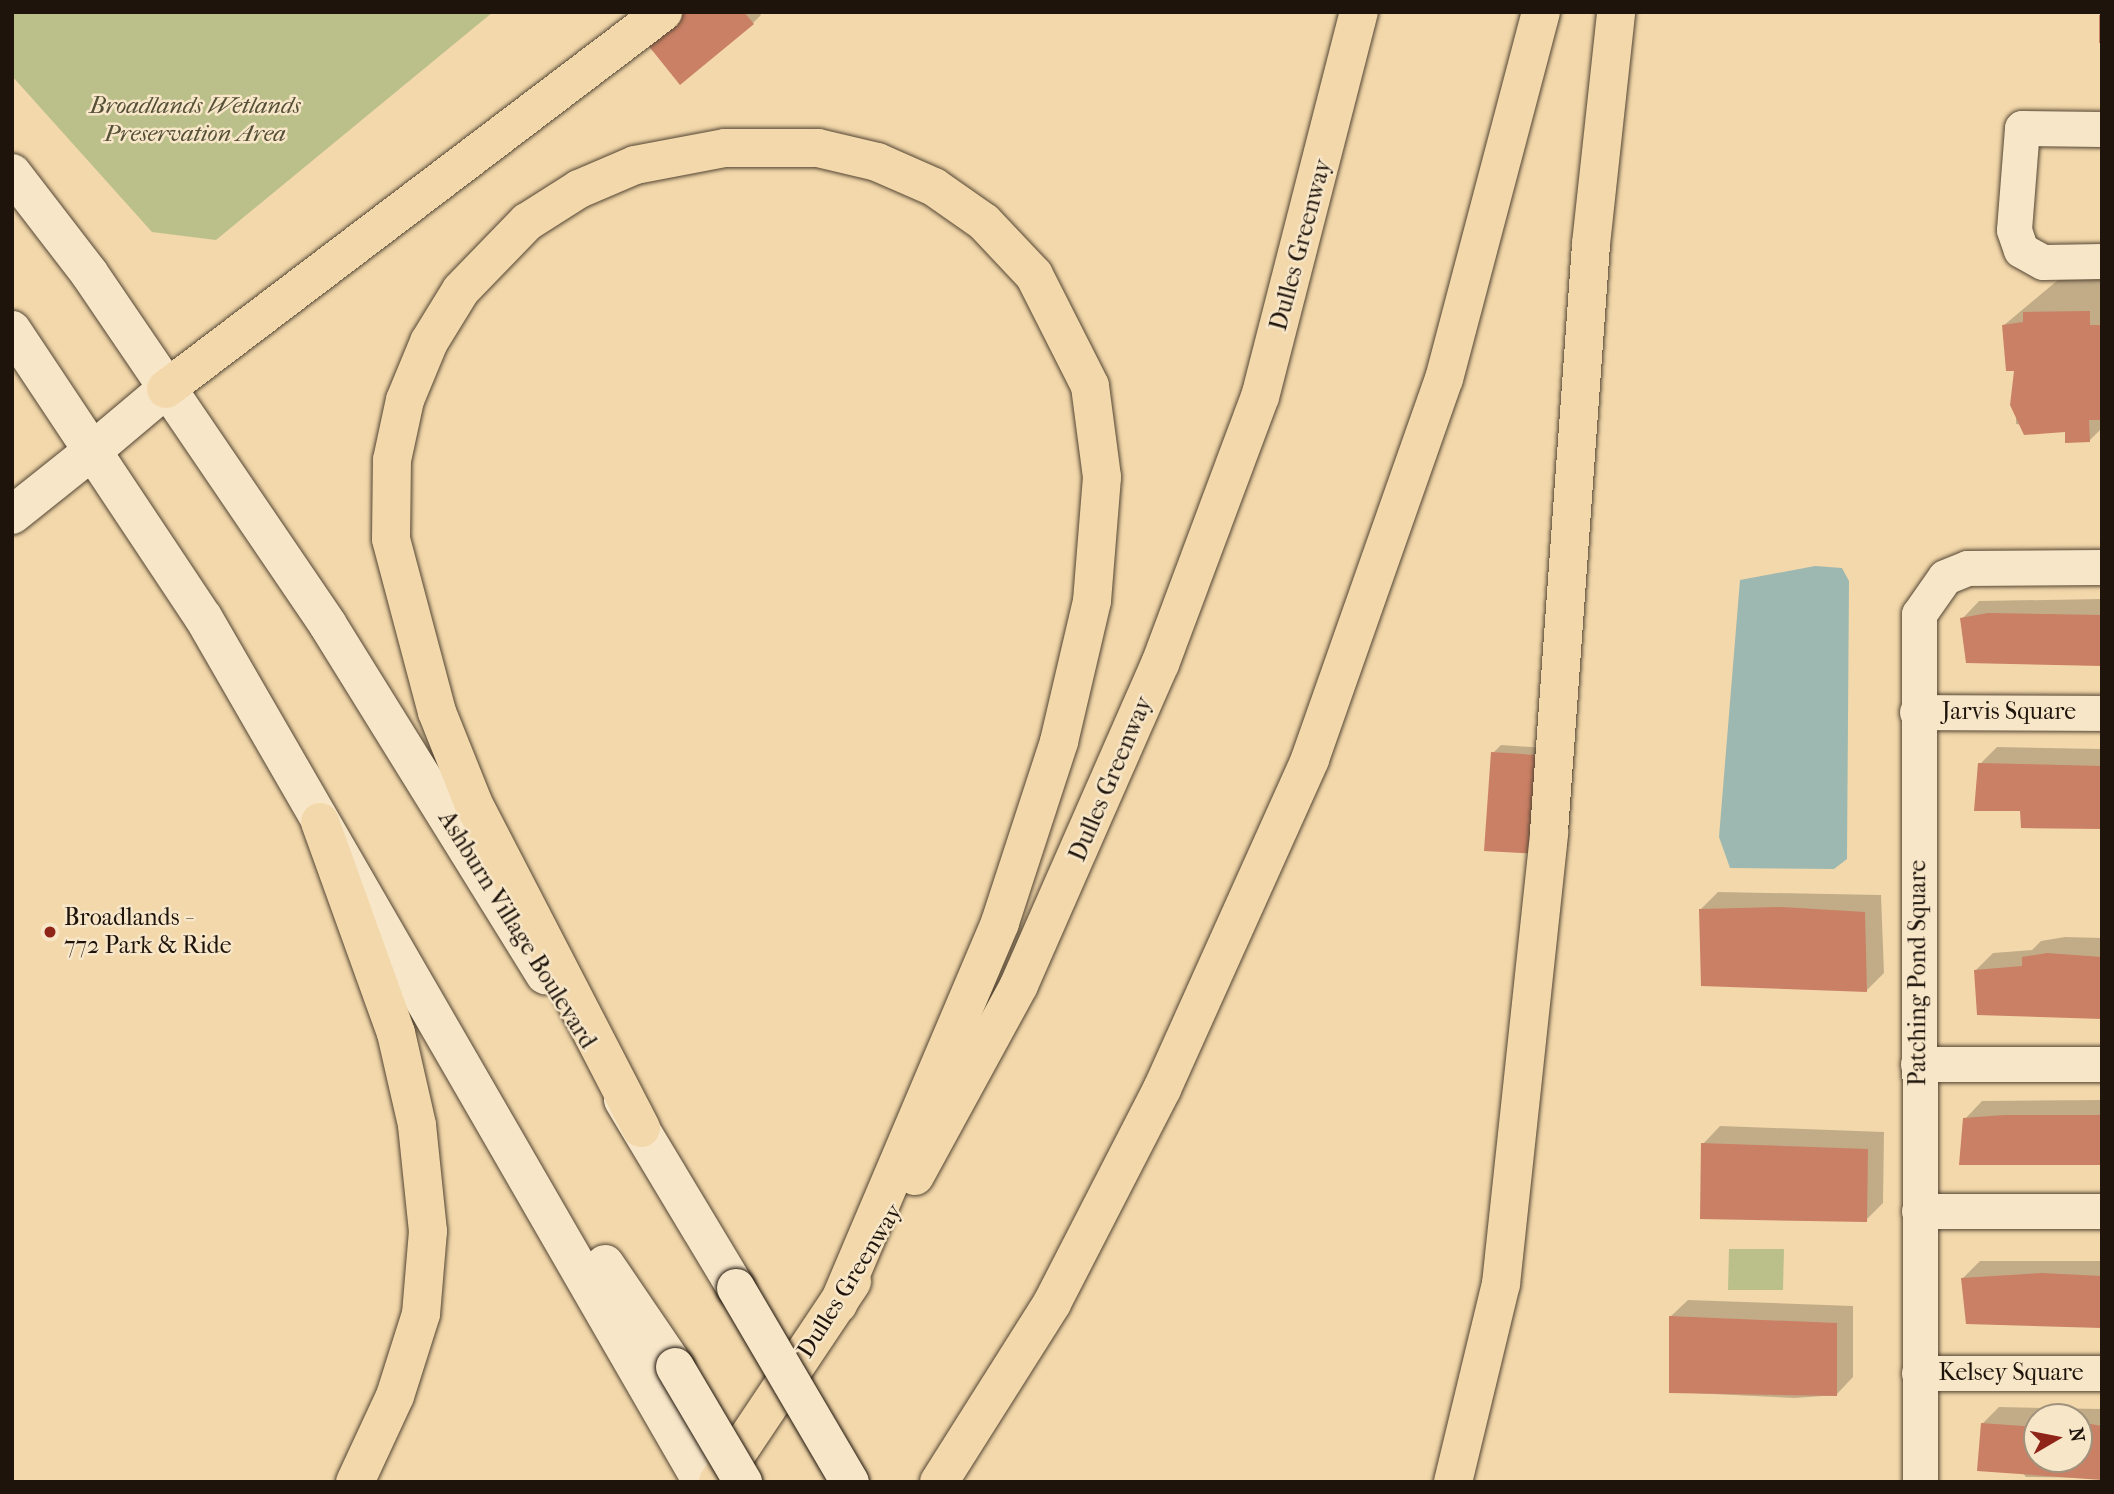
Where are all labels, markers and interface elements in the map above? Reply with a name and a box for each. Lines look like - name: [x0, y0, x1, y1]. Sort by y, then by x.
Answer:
- park label: Broadlands Wetlands Preservation Area: [89, 92, 301, 148]
- street label: Dulles Greenway: [1264, 156, 1338, 334]
- street label: Dulles Greenway: [1063, 692, 1159, 866]
- street label: Jarvis Square: [1942, 698, 2076, 726]
- street label: Ashburn Village Boulevard: [432, 806, 602, 1054]
- street label: Patching Pond Square: [1904, 860, 1932, 1086]
- place label: Broadlands - 772 Park & Ride: [64, 904, 232, 960]
- marker: Broadlands - 772 Park & Ride: [42, 924, 58, 940]
- street label: Dulles Greenway: [791, 1199, 909, 1363]
- street label: Kelsey Square: [1938, 1359, 2084, 1387]
- north arrow: [2023, 1403, 2093, 1473]
- text: N: [2065, 1426, 2089, 1444]

